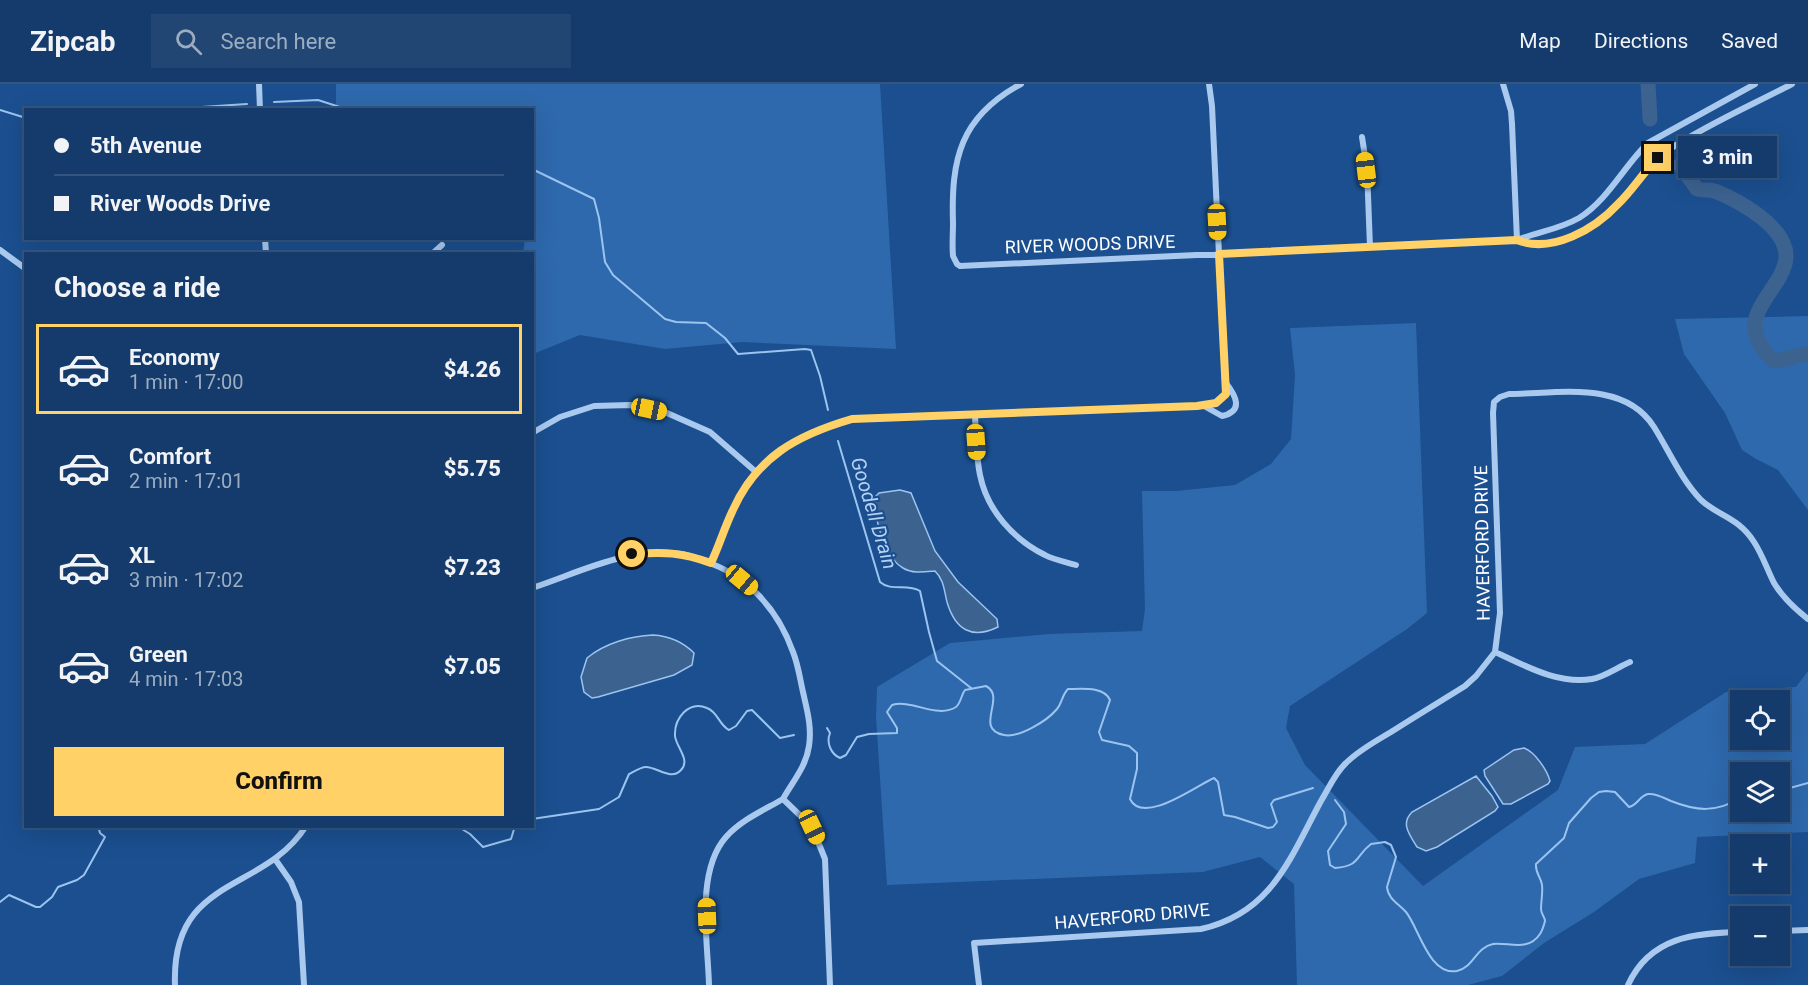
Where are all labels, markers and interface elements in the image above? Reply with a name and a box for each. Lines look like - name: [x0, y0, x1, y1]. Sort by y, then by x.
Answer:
- search box: [151, 14, 571, 68]
- text: Zipcab: [30, 25, 115, 58]
- icon: search: [172, 25, 205, 58]
- text: Search here: [220, 29, 336, 54]
- text: Map: [1519, 29, 1561, 53]
- text: Directions: [1594, 29, 1688, 53]
- text: Saved: [1721, 29, 1778, 53]
- text: 5th Avenue: [90, 133, 202, 158]
- callout: 3 min: [1679, 137, 1778, 179]
- route end: [1644, 144, 1671, 171]
- text: 3 min: [1702, 145, 1753, 169]
- car: [1355, 151, 1377, 189]
- text: River Woods Drive: [90, 191, 270, 216]
- car: [1207, 204, 1227, 240]
- street label: RIVER WOODS DRIVE: [1004, 231, 1176, 257]
- text: Choose a ride: [54, 272, 220, 304]
- icon: car: [57, 342, 111, 396]
- text: Economy: [129, 345, 220, 370]
- text: $4.26: [444, 357, 501, 382]
- text: 1 min · 17:00: [129, 370, 244, 394]
- car: [630, 396, 668, 422]
- car: [966, 423, 986, 461]
- icon: car: [57, 441, 111, 495]
- text: Comfort: [129, 444, 211, 469]
- water label: Goodell Drain: [846, 454, 902, 572]
- text: $5.75: [444, 456, 501, 481]
- street label: HAVERFORD DRIVE: [1470, 465, 1494, 621]
- text: 2 min · 17:01: [129, 469, 244, 493]
- icon: car: [57, 540, 111, 594]
- route start: [618, 540, 645, 567]
- text: XL: [129, 543, 155, 568]
- text: $7.23: [444, 555, 501, 580]
- car: [722, 562, 762, 598]
- text: 3 min · 17:02: [129, 568, 244, 592]
- icon: car: [57, 639, 111, 693]
- text: Green: [129, 642, 188, 667]
- text: $7.05: [444, 654, 501, 679]
- text: 4 min · 17:03: [129, 667, 244, 691]
- map controls: [1730, 690, 1790, 966]
- button: locate: [1730, 690, 1790, 750]
- button: Confirm: [54, 747, 504, 816]
- button: layers: [1730, 762, 1790, 822]
- car: [796, 807, 828, 847]
- button: +: [1730, 834, 1790, 894]
- car: [697, 898, 717, 934]
- street label: HAVERFORD DRIVE: [1053, 899, 1211, 933]
- button: −: [1730, 906, 1790, 966]

